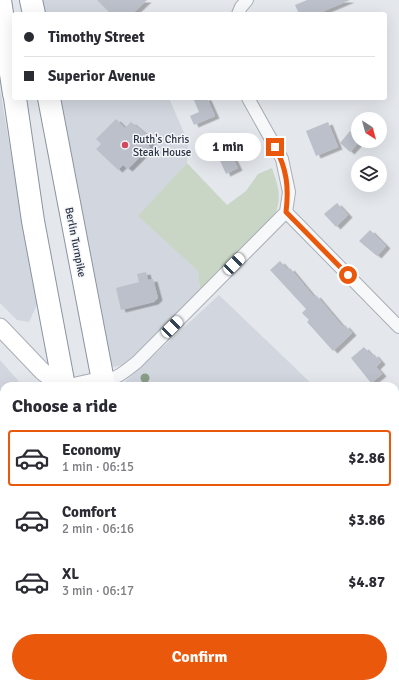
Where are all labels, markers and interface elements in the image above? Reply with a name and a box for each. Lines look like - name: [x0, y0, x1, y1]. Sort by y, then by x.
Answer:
- text: Timothy Street: [48, 28, 145, 46]
- text: Superior Avenue: [48, 67, 156, 85]
- north arrow: [351, 112, 387, 148]
- map controls: [351, 112, 387, 192]
- place label: Ruth's Chris Steak House: [133, 133, 191, 159]
- callout: 1 min: [195, 133, 261, 161]
- route end: [266, 138, 284, 156]
- text: 1 min: [212, 139, 244, 155]
- marker: Ruth's Chris Steak House: [120, 140, 130, 150]
- button: layers: [351, 156, 387, 192]
- street label: Berlin Turnpike: [62, 206, 89, 278]
- car: [221, 251, 247, 277]
- route start: [339, 266, 357, 284]
- car: [159, 314, 185, 340]
- text: Choose a ride: [12, 395, 117, 417]
- icon: car: [14, 440, 50, 476]
- text: Economy: [62, 441, 121, 459]
- text: $2.86: [348, 449, 385, 467]
- text: 1 min · 06:15: [62, 459, 134, 475]
- icon: car: [14, 502, 50, 538]
- text: Comfort: [62, 503, 116, 521]
- text: $3.86: [348, 511, 385, 529]
- text: 2 min · 06:16: [62, 521, 134, 537]
- icon: car: [14, 564, 50, 600]
- text: XL: [62, 565, 79, 583]
- text: $4.87: [348, 573, 385, 591]
- text: 3 min · 06:17: [62, 583, 134, 599]
- button: Confirm: [12, 634, 387, 680]

